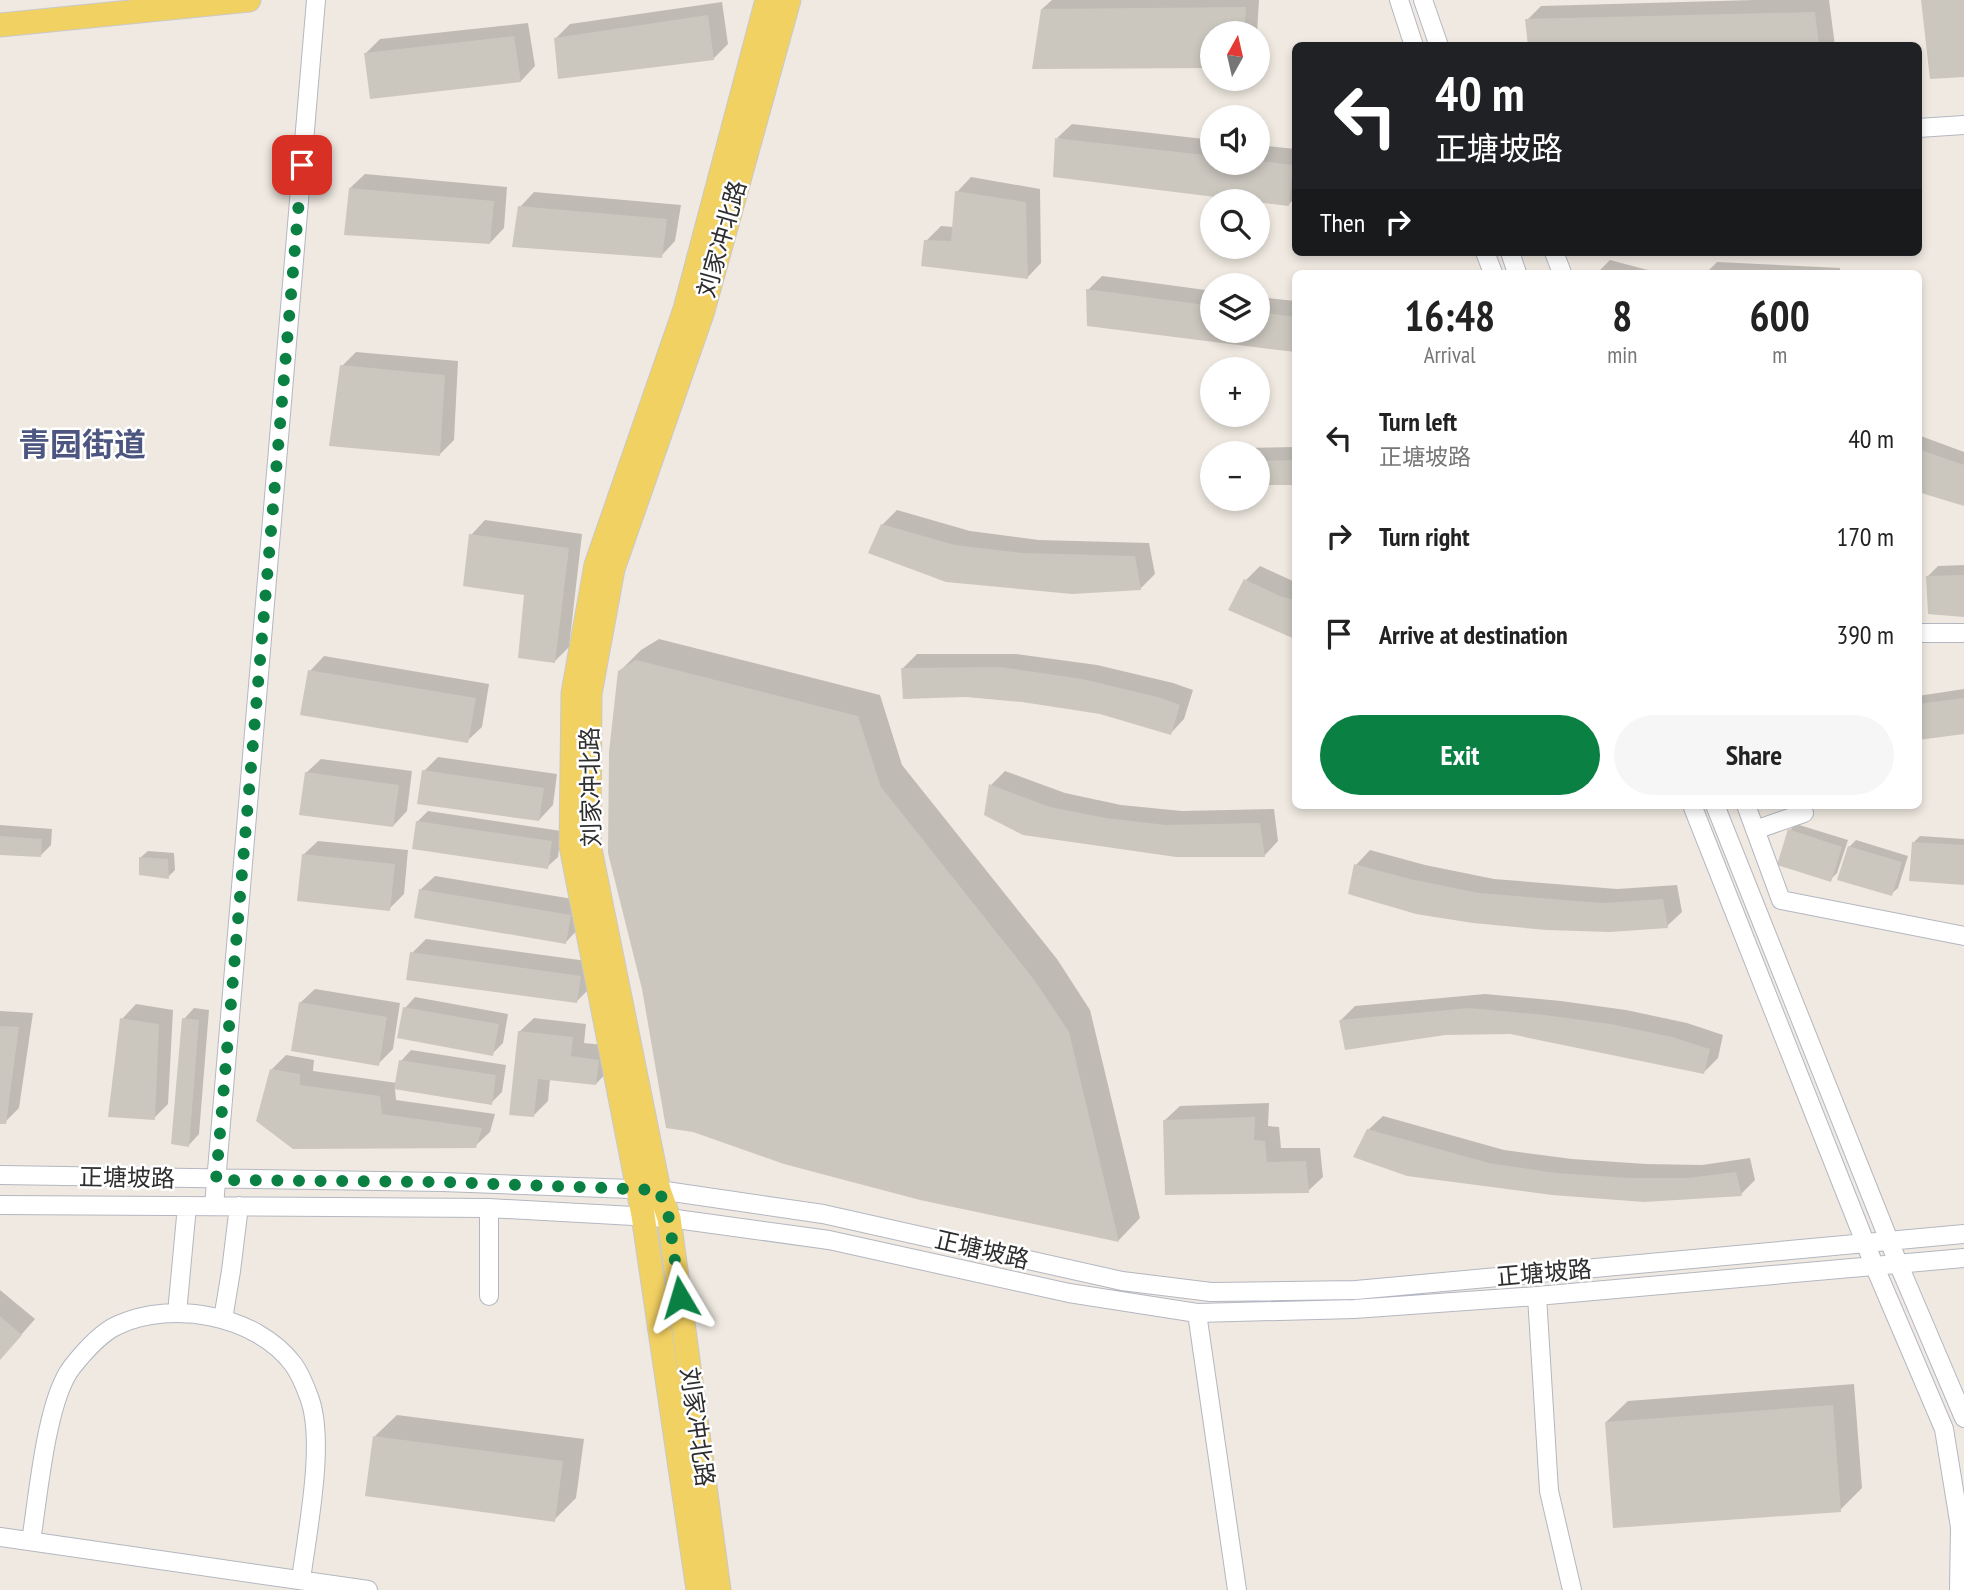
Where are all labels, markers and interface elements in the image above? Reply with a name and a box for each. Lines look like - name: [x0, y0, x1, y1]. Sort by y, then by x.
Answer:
- north arrow: [1200, 21, 1270, 91]
- map controls: [1200, 21, 1270, 511]
- text: 40 m: [1435, 61, 1524, 125]
- icon: left: [1320, 70, 1411, 161]
- button: sound: [1200, 105, 1270, 175]
- text: 正塘坡路: [1435, 127, 1563, 169]
- pin: [272, 135, 332, 195]
- icon: arrive: [283, 146, 321, 184]
- street label: 刘家冲北路: [690, 177, 753, 301]
- button: search: [1200, 189, 1270, 259]
- icon: right: [1379, 203, 1417, 241]
- text: Then: [1320, 206, 1365, 239]
- button: layers: [1200, 273, 1270, 343]
- text: 16:48: [1404, 288, 1495, 343]
- text: 8: [1612, 288, 1632, 343]
- text: 600: [1750, 288, 1810, 343]
- text: Arrival: [1424, 340, 1476, 369]
- text: min: [1607, 340, 1637, 369]
- text: m: [1772, 340, 1787, 369]
- button: +: [1200, 357, 1270, 427]
- text: Turn left: [1379, 405, 1457, 438]
- icon: left: [1320, 419, 1358, 457]
- text: 40 m: [1848, 422, 1894, 455]
- district label: 青园街道: [18, 423, 146, 465]
- button: −: [1200, 441, 1270, 511]
- text: 正塘坡路: [1379, 442, 1471, 471]
- icon: right: [1320, 517, 1358, 555]
- text: Turn right: [1379, 520, 1470, 553]
- text: 170 m: [1836, 520, 1894, 553]
- icon: arrive: [1320, 615, 1358, 653]
- text: Arrive at destination: [1379, 618, 1568, 651]
- text: 390 m: [1836, 618, 1894, 651]
- button: Exit: [1320, 715, 1600, 795]
- button: Share: [1614, 715, 1894, 795]
- street label: 刘家冲北路: [574, 727, 607, 847]
- street label: 正塘坡路: [79, 1161, 175, 1194]
- street label: 正塘坡路: [932, 1224, 1032, 1275]
- street label: 正塘坡路: [1495, 1253, 1593, 1292]
- position arrow: [643, 1260, 717, 1334]
- street label: 刘家冲北路: [674, 1365, 721, 1489]

